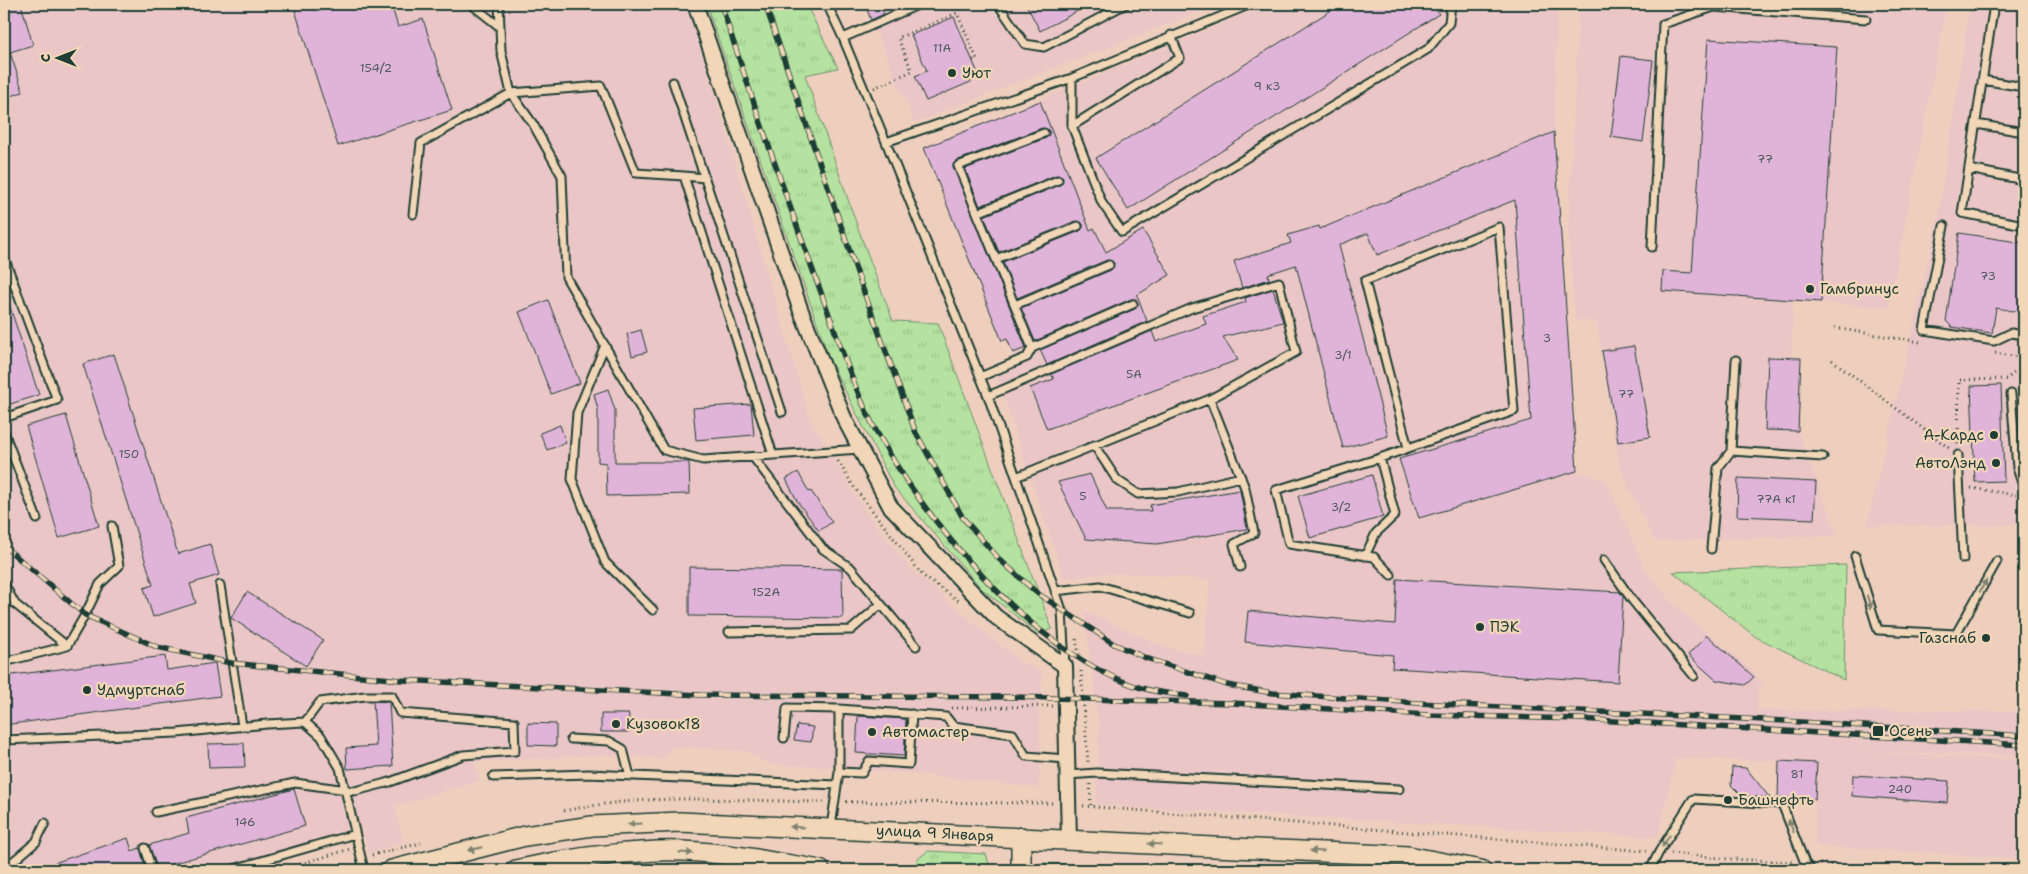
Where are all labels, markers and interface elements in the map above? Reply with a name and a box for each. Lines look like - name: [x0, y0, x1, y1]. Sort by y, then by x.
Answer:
- north arrow: [32, 32, 82, 82]
- house number: 11А: [933, 40, 951, 56]
- text: С: [36, 54, 54, 62]
- house number: 154/2: [360, 60, 392, 76]
- place label: Уют: [962, 63, 991, 83]
- marker: Уют: [946, 67, 958, 79]
- house number: 9 к3: [1254, 78, 1280, 94]
- house number: 77: [1757, 151, 1773, 167]
- house number: 73: [1980, 268, 1996, 284]
- place label: Гамбринус: [1820, 279, 1899, 299]
- marker: Гамбринус: [1804, 283, 1816, 295]
- house number: 3: [1543, 330, 1551, 346]
- house number: 3/1: [1334, 347, 1352, 363]
- house number: 5А: [1126, 366, 1142, 382]
- house number: 77: [1618, 386, 1634, 402]
- place label: А-Кардс: [1923, 425, 1984, 445]
- marker: А-Кардс: [1988, 429, 2000, 441]
- house number: 150: [119, 446, 139, 462]
- place label: АвтоЛэнд: [1915, 453, 1986, 473]
- marker: АвтоЛэнд: [1990, 457, 2002, 469]
- house number: 5: [1079, 488, 1087, 504]
- house number: 77А к1: [1756, 491, 1796, 507]
- house number: 3/2: [1331, 499, 1351, 515]
- one-way arrow: [1979, 579, 1987, 593]
- house number: 152А: [752, 584, 781, 600]
- one-way arrow: [1866, 595, 1874, 610]
- place label: ПЭК: [1490, 617, 1520, 637]
- marker: ПЭК: [1474, 621, 1486, 633]
- place label: Газснаб: [1919, 628, 1976, 648]
- marker: Газснаб: [1980, 632, 1992, 644]
- place label: Удмуртснаб: [97, 680, 184, 700]
- marker: Удмуртснаб: [81, 684, 93, 696]
- place label: Кузовок18: [626, 714, 701, 734]
- marker: Кузовок18: [610, 718, 622, 730]
- place label: Осень: [1889, 721, 1932, 741]
- place label: Автомастер: [882, 722, 969, 742]
- marker: Осень: [1871, 724, 1885, 738]
- marker: Автомастер: [866, 726, 878, 738]
- house number: 81: [1791, 766, 1803, 782]
- house number: 240: [1888, 781, 1912, 797]
- place label: Башнефть: [1738, 790, 1815, 810]
- marker: Башнефть: [1722, 794, 1734, 806]
- house number: 146: [234, 814, 256, 830]
- one-way arrow: [1786, 819, 1794, 833]
- one-way arrow: [627, 820, 643, 828]
- street label: улица 9 Января: [876, 820, 994, 846]
- one-way arrow: [789, 823, 805, 831]
- one-way arrow: [1661, 835, 1671, 848]
- one-way arrow: [1146, 839, 1162, 847]
- one-way arrow: [467, 845, 482, 853]
- one-way arrow: [1309, 847, 1325, 855]
- one-way arrow: [678, 849, 694, 857]

